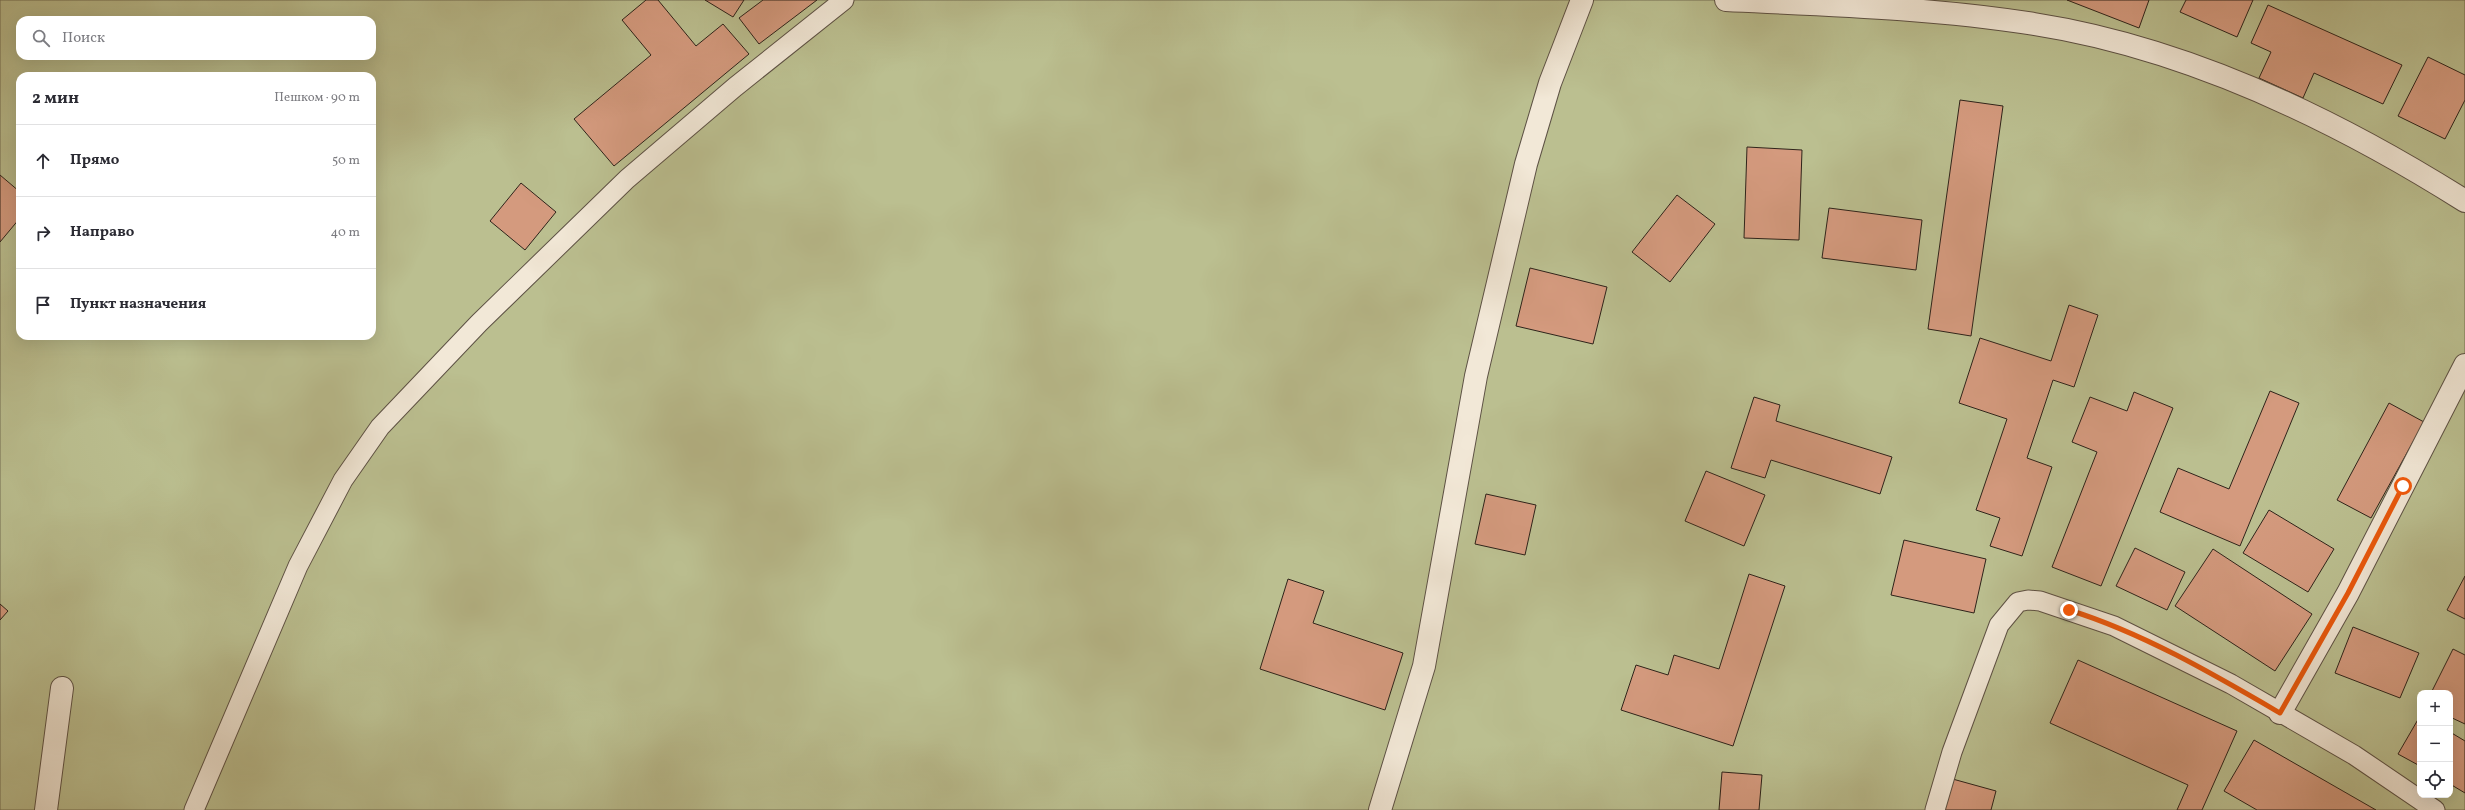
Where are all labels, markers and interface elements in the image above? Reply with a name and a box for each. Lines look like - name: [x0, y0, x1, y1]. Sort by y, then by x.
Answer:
- search box: [16, 16, 376, 60]
- icon: search: [30, 27, 52, 49]
- text: Поиск: [62, 28, 105, 49]
- text: 2 мин: [32, 87, 79, 110]
- text: Пешком · 90 m: [274, 89, 360, 107]
- icon: ahead: [32, 150, 54, 172]
- text: Прямо: [70, 150, 119, 171]
- text: 50 m: [332, 152, 360, 170]
- icon: right: [32, 222, 54, 244]
- text: Направо: [70, 222, 134, 243]
- text: 40 m: [331, 224, 360, 242]
- icon: arrive: [32, 294, 54, 316]
- text: Пункт назначения: [70, 294, 206, 315]
- route start: [2394, 477, 2412, 495]
- route end: [2060, 601, 2078, 619]
- map controls: [2417, 690, 2453, 798]
- button: +: [2417, 690, 2453, 726]
- button: −: [2417, 726, 2453, 762]
- button: locate: [2417, 762, 2453, 798]

